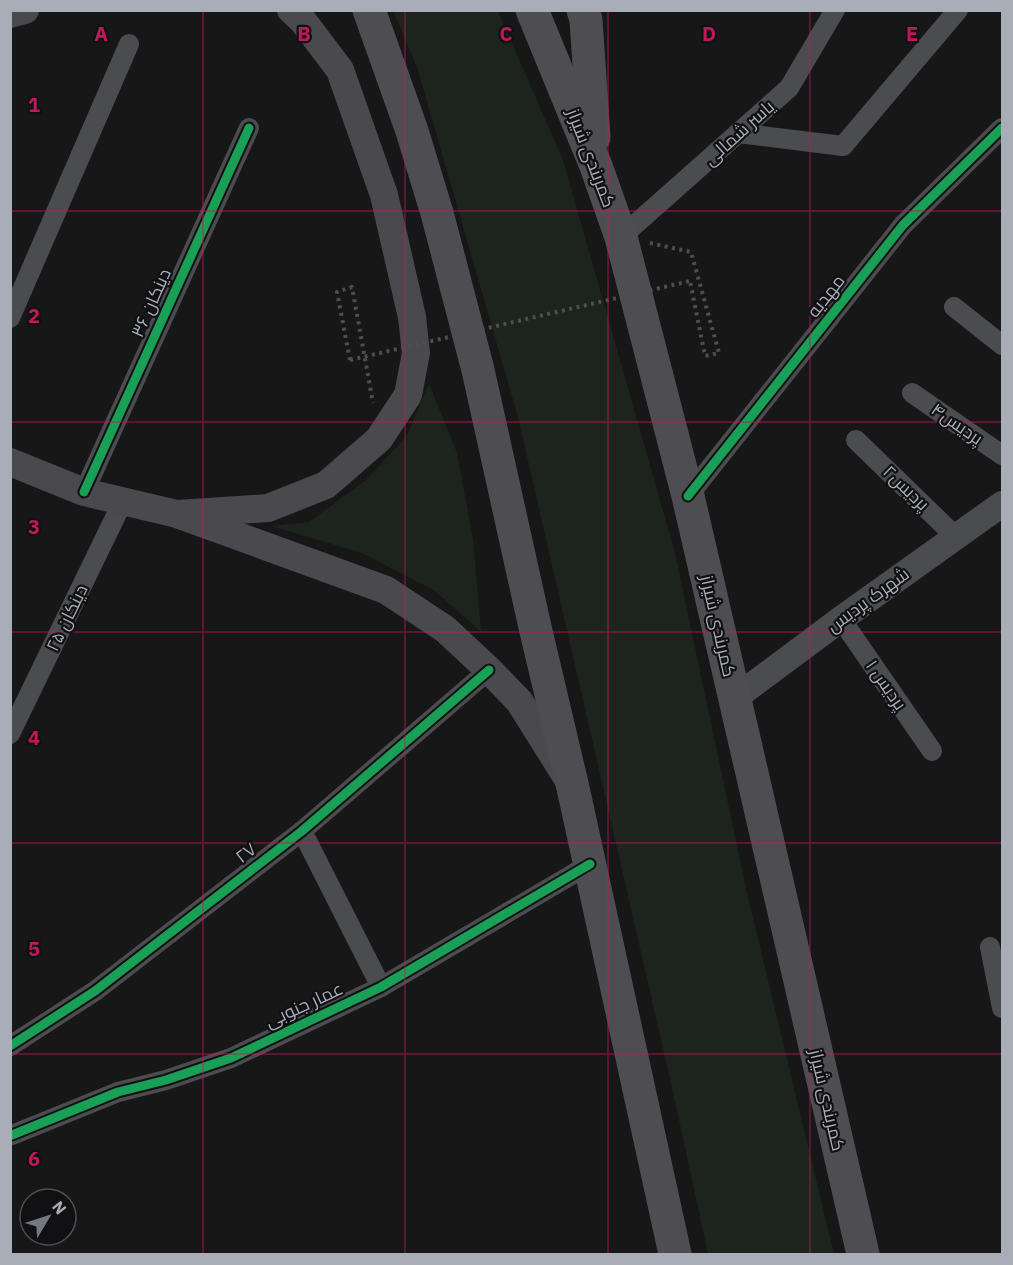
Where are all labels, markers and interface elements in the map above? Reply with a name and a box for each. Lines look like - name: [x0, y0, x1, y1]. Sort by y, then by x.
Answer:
- text: A: [94, 20, 108, 47]
- text: B: [297, 20, 311, 47]
- text: C: [499, 20, 513, 47]
- text: D: [702, 20, 716, 47]
- text: E: [906, 20, 918, 47]
- text: 1: [28, 91, 40, 118]
- street label: یاسر شمالی: [698, 95, 779, 170]
- street label: کمربندی شیراز: [562, 104, 621, 211]
- street label: ۳۶ دینکان: [125, 265, 176, 341]
- street label: مهدیه: [802, 270, 850, 322]
- text: 2: [28, 302, 40, 329]
- street label: پردیس۴: [926, 398, 988, 451]
- street label: پردیس۲: [878, 460, 934, 516]
- text: 3: [28, 513, 40, 540]
- street label: شهرک پردیس: [822, 562, 914, 638]
- street label: کمربندی شیراز: [695, 572, 741, 679]
- street label: ۲۵ دینکان: [41, 581, 93, 655]
- street label: پردیس ۱: [860, 655, 912, 715]
- text: 4: [28, 724, 40, 751]
- street label: ۲۷: [230, 837, 261, 868]
- text: 5: [28, 935, 40, 962]
- street label: عمار جنوبی: [261, 976, 346, 1033]
- street label: کمربندی شیراز: [804, 1046, 850, 1153]
- text: 6: [28, 1145, 40, 1172]
- north arrow: [18, 1187, 78, 1247]
- text: N: [48, 1197, 71, 1218]

